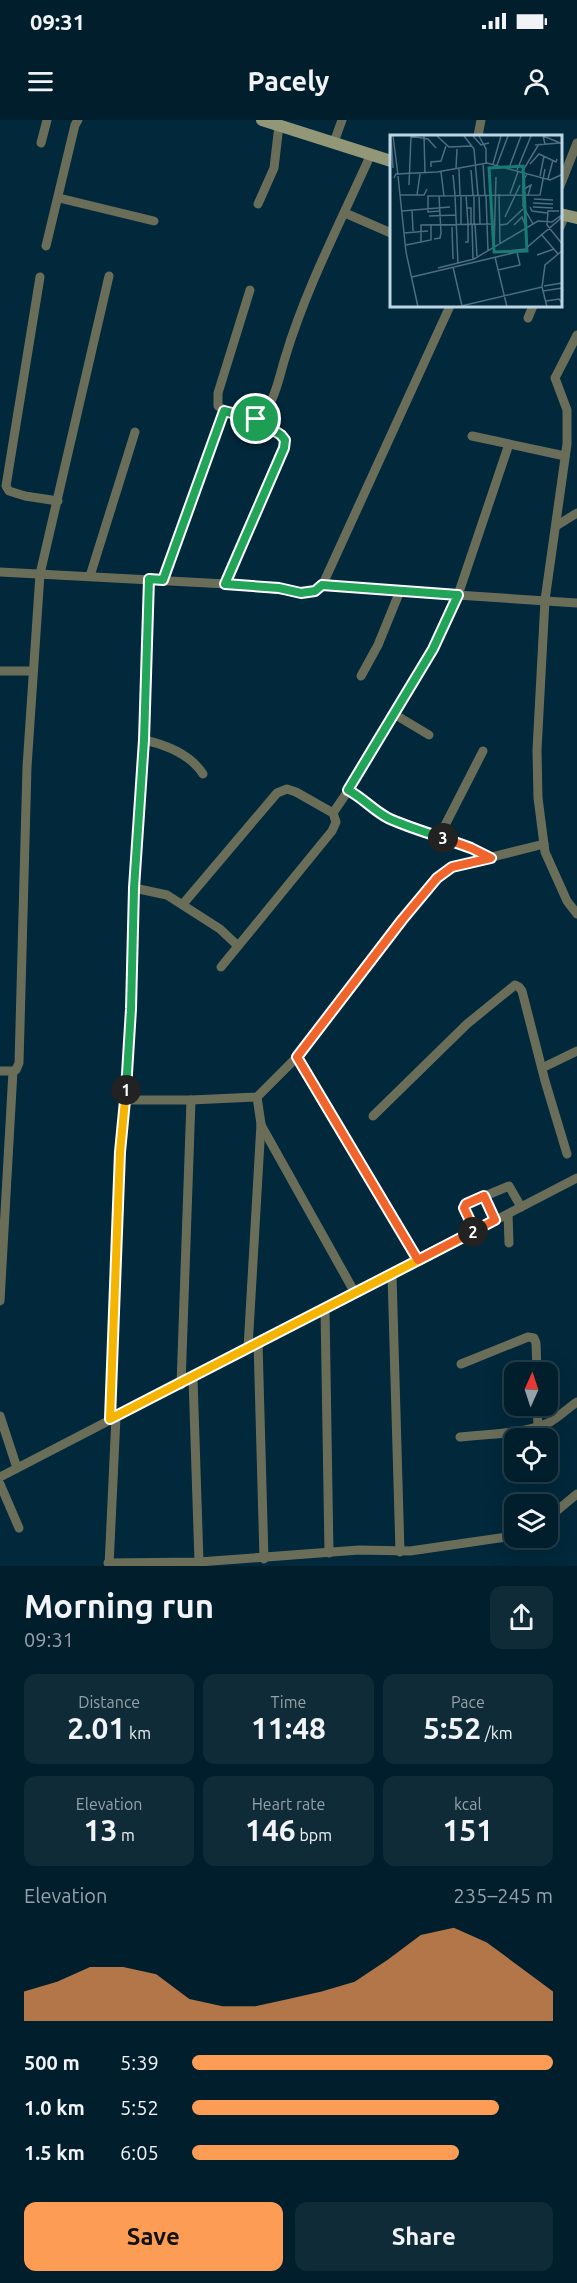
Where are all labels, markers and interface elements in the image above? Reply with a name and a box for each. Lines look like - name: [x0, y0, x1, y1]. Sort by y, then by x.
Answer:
- text: 09:31: [30, 9, 85, 34]
- icon: menu: [24, 65, 57, 98]
- icon: person: [520, 65, 553, 98]
- text: Pacely: [248, 66, 329, 96]
- inset map: [390, 135, 562, 308]
- pin: [230, 393, 281, 444]
- icon: arrive: [239, 402, 272, 435]
- pin: 3: [428, 823, 458, 853]
- text: 3: [438, 829, 448, 847]
- pin: 1: [111, 1075, 141, 1105]
- text: 1: [121, 1081, 131, 1099]
- pin: 2: [458, 1217, 488, 1247]
- text: 2: [468, 1223, 478, 1241]
- north arrow: [504, 1362, 558, 1416]
- map controls: [504, 1362, 558, 1548]
- button: locate: [504, 1428, 558, 1482]
- button: layers: [504, 1494, 558, 1548]
- button: share: [490, 1586, 553, 1649]
- text: Morning run: [24, 1587, 214, 1624]
- text: 09:31: [24, 1628, 74, 1651]
- text: Distance: [78, 1693, 140, 1711]
- text: Time: [271, 1693, 306, 1711]
- text: Pace: [451, 1693, 485, 1711]
- text: 2.01: [67, 1711, 125, 1745]
- text: 11:48: [251, 1711, 326, 1745]
- text: 5:52: [423, 1711, 481, 1745]
- text: km: [125, 1724, 151, 1742]
- text: /km: [481, 1724, 513, 1742]
- text: Elevation: [76, 1795, 143, 1813]
- text: Heart rate: [252, 1795, 325, 1813]
- text: kcal: [454, 1795, 482, 1813]
- text: 13: [84, 1813, 117, 1847]
- text: 146: [245, 1813, 296, 1847]
- text: 151: [442, 1813, 493, 1847]
- text: m: [117, 1826, 135, 1844]
- text: bpm: [296, 1826, 332, 1844]
- text: Elevation: [24, 1884, 107, 1907]
- text: 235–245 m: [454, 1884, 553, 1907]
- text: 500 m: [24, 2051, 80, 2074]
- text: 5:39: [120, 2051, 159, 2074]
- text: 1.0 km: [24, 2096, 85, 2119]
- text: 5:52: [120, 2096, 159, 2119]
- text: 1.5 km: [24, 2141, 85, 2164]
- text: 6:05: [120, 2141, 159, 2164]
- button: Save: [24, 2202, 283, 2271]
- button: Share: [295, 2202, 553, 2271]

